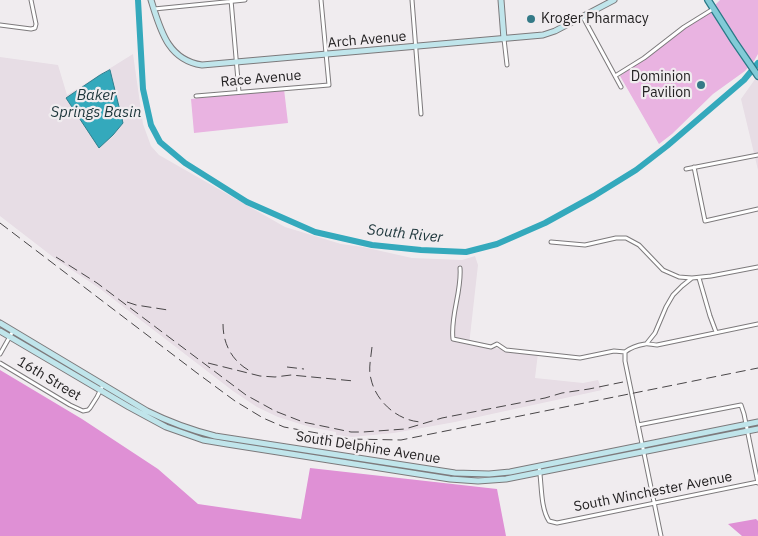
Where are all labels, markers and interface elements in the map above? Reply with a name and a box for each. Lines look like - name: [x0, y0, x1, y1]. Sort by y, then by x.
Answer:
- place label: Kroger Pharmacy: [541, 11, 649, 27]
- marker: Kroger Pharmacy: [525, 13, 537, 25]
- street label: Arch Avenue: [327, 28, 407, 52]
- street label: Race Avenue: [220, 67, 302, 91]
- place label: Dominion Pavilion: [631, 69, 691, 102]
- marker: Dominion Pavilion: [695, 79, 707, 91]
- water label: Baker Springs Basin: [51, 87, 141, 122]
- water label: South River: [366, 221, 444, 247]
- street label: 16th Street: [14, 353, 84, 405]
- street label: South Delphine Avenue: [294, 428, 442, 468]
- street label: South Winchester Avenue: [572, 468, 734, 516]

